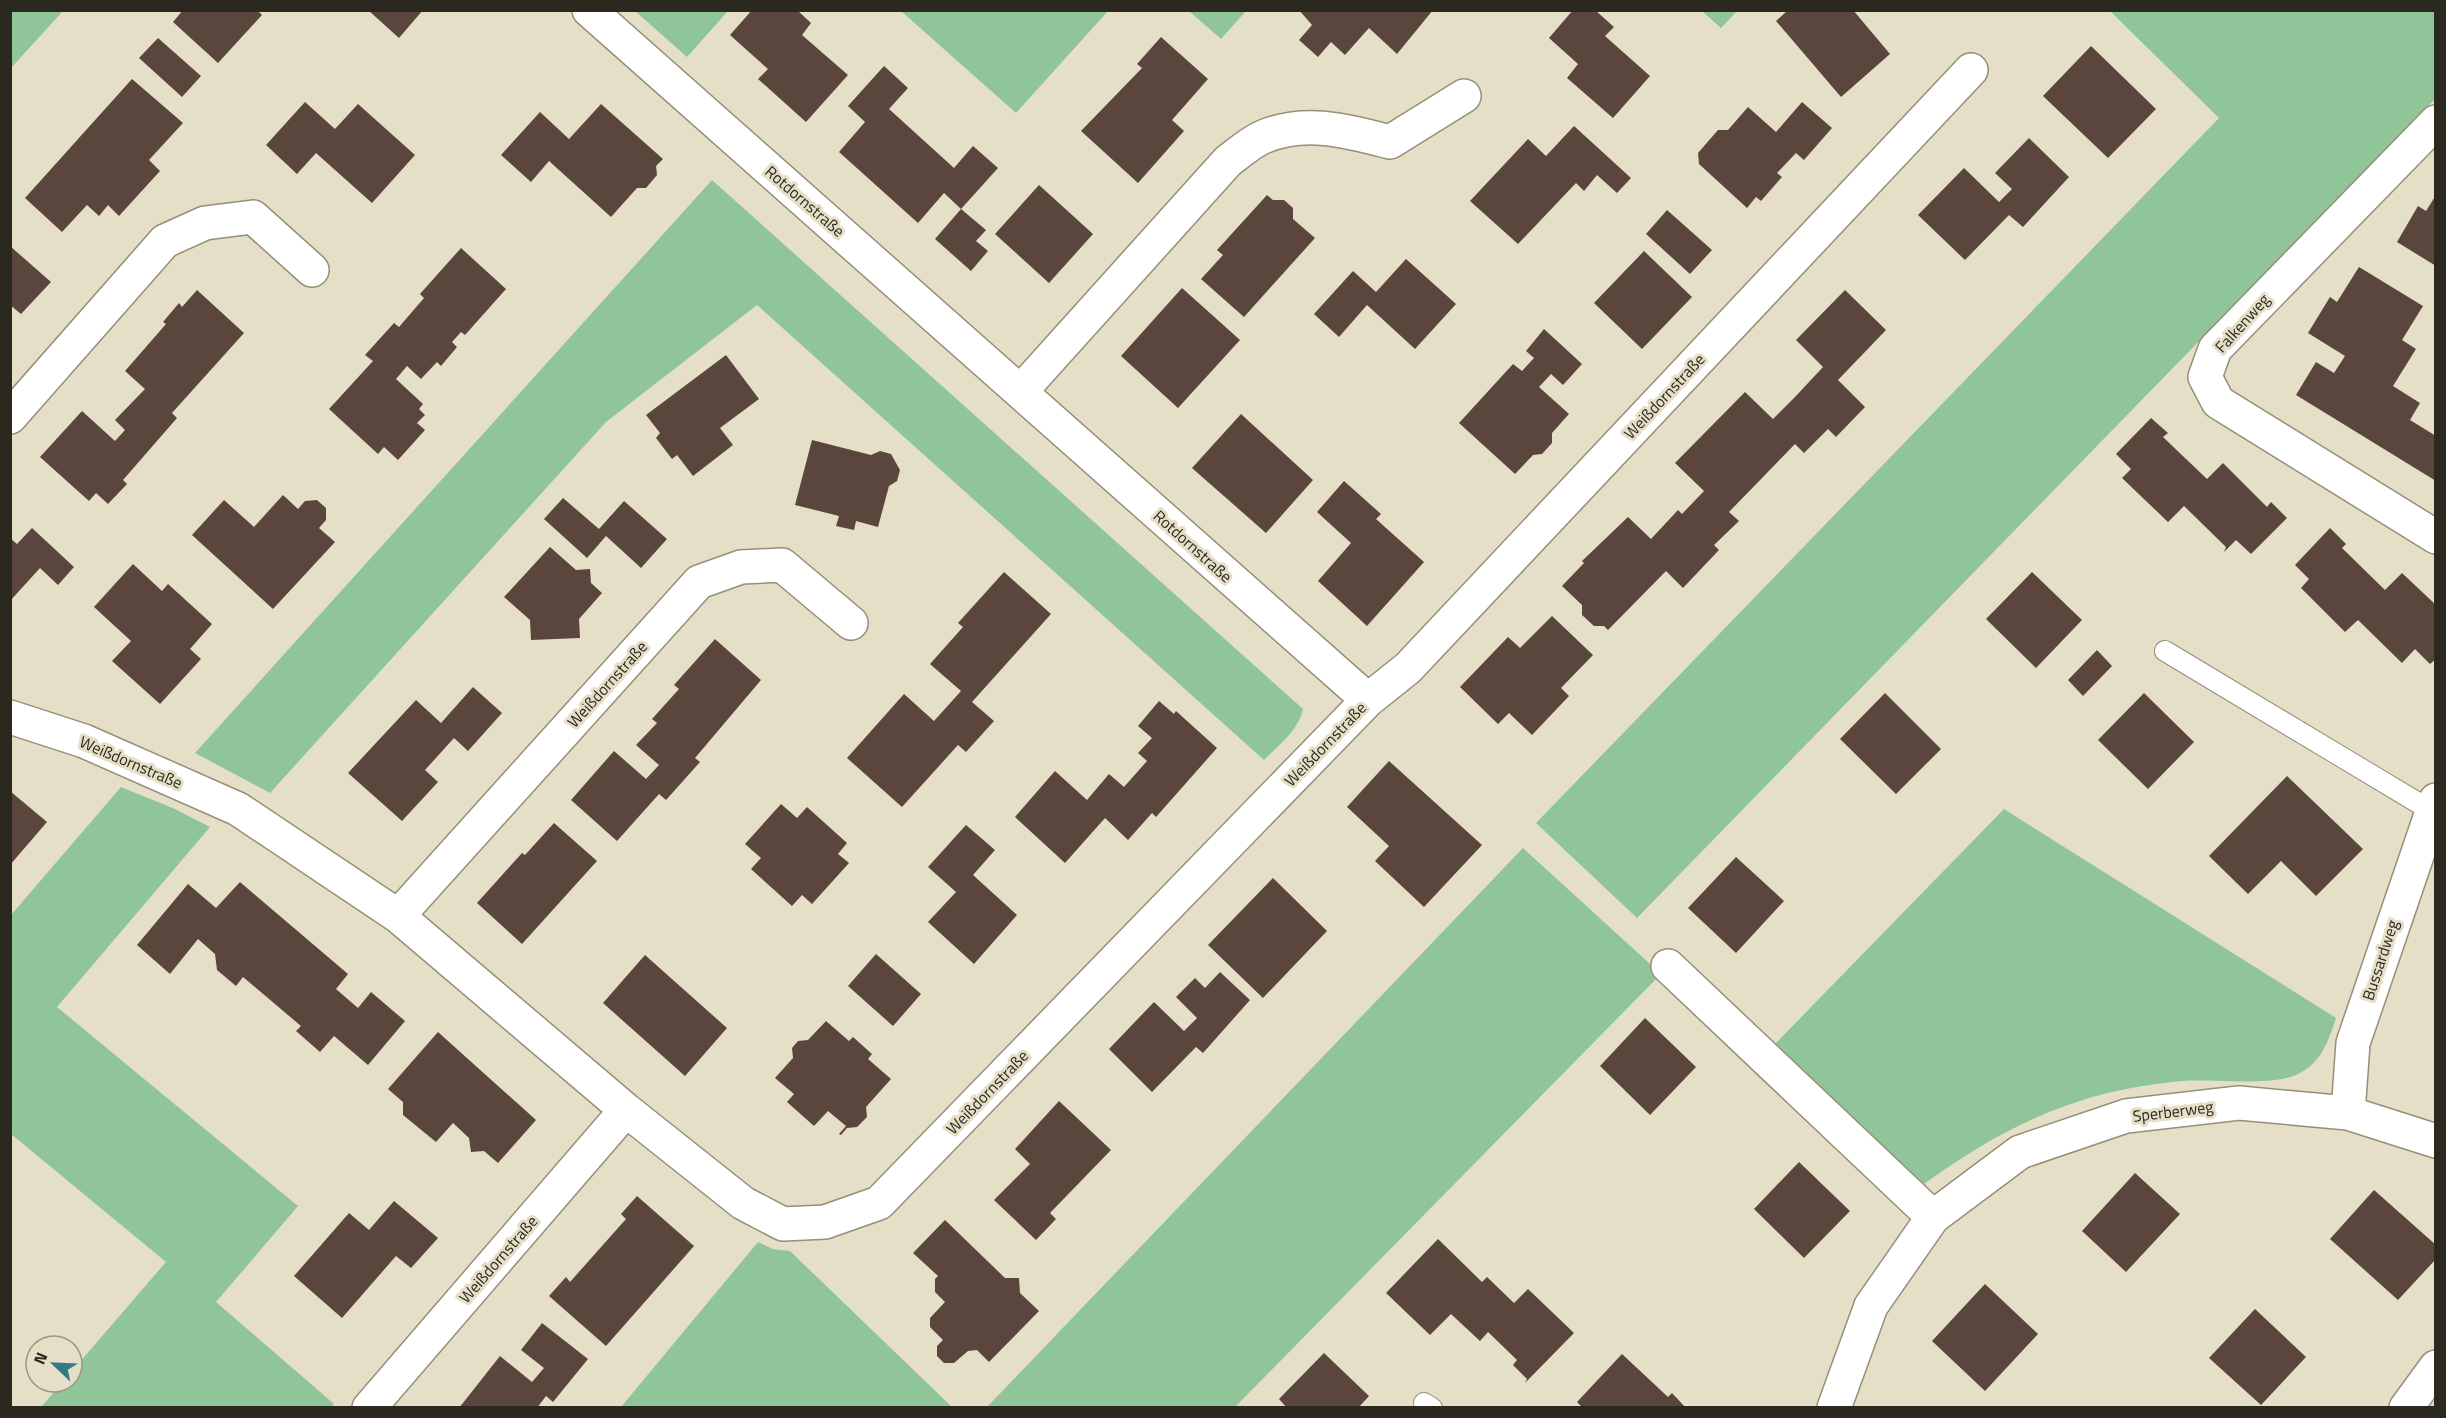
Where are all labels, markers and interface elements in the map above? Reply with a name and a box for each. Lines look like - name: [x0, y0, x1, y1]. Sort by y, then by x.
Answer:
- street label: Rotdornstraße: [760, 160, 850, 242]
- street label: Falkenweg: [2209, 288, 2275, 358]
- street label: Weißdornstraße: [1618, 348, 1710, 444]
- street label: Rotdornstraße: [1148, 504, 1238, 588]
- street label: Weißdornstraße: [561, 635, 653, 733]
- street label: Weißdornstraße: [1278, 696, 1372, 792]
- street label: Weißdornstraße: [76, 730, 186, 794]
- street label: Bussardweg: [2356, 917, 2404, 1003]
- street label: Weißdornstraße: [940, 1044, 1034, 1140]
- street label: Sperberweg: [2131, 1094, 2215, 1128]
- street label: Weißdornstraße: [453, 1210, 543, 1308]
- north arrow: [24, 1334, 84, 1394]
- text: N: [27, 1348, 53, 1368]

